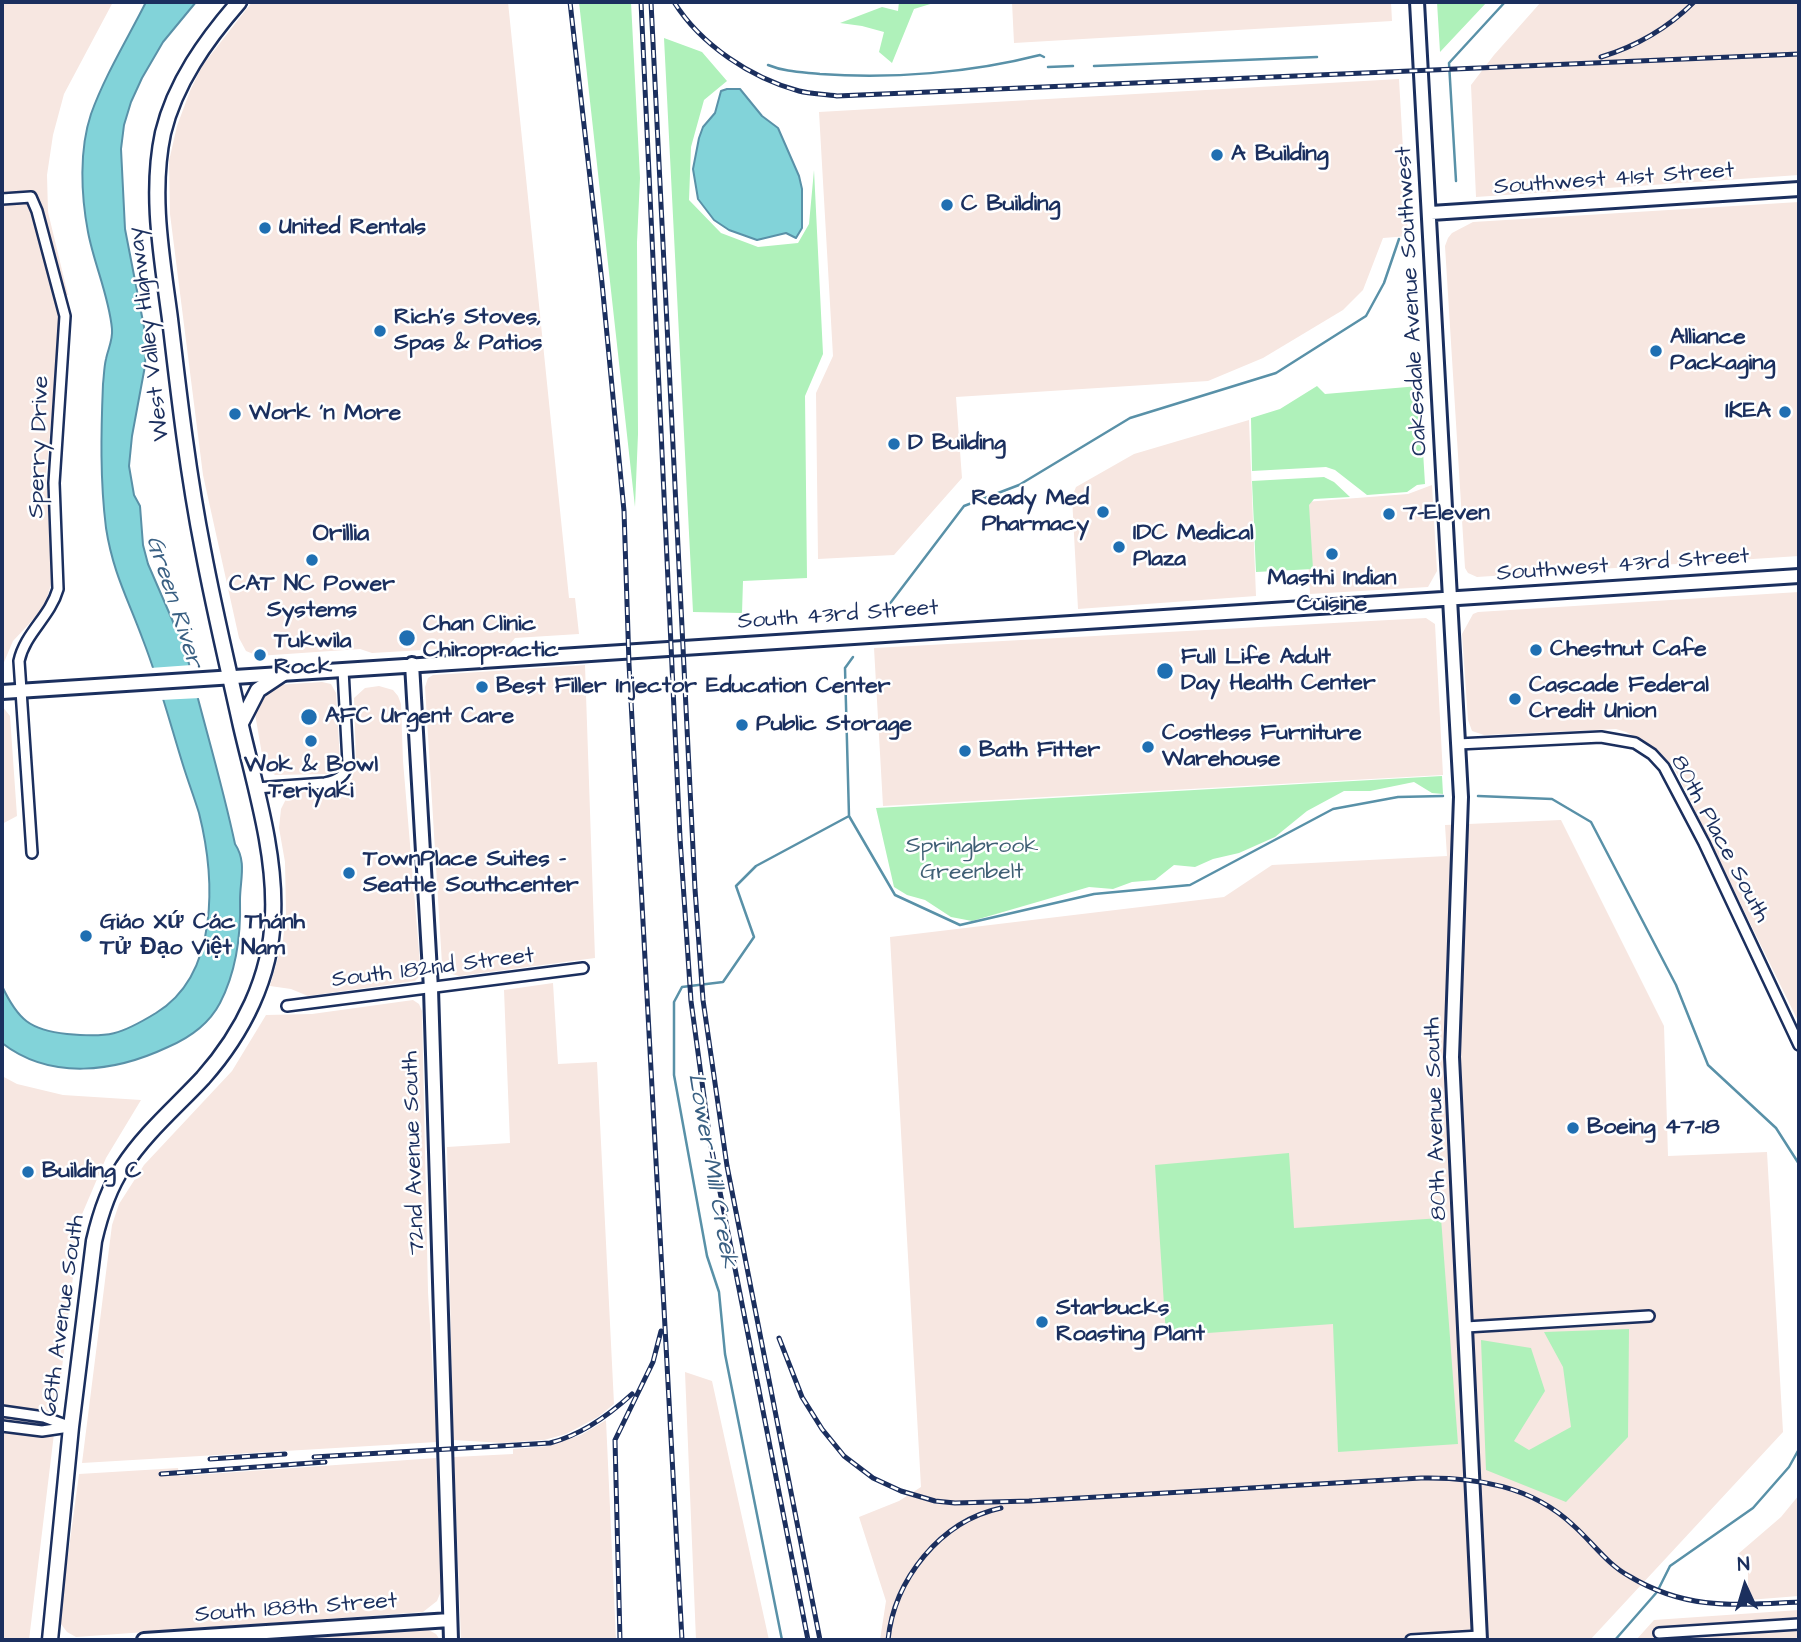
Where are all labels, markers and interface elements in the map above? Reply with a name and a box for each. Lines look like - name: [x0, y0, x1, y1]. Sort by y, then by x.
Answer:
- place label: A Building: [1231, 141, 1329, 169]
- street label: Oakesdale Avenue Southwest: [1391, 146, 1435, 456]
- marker: A Building: [1209, 147, 1225, 163]
- street label: Southwest 41st Street: [1493, 158, 1735, 202]
- place label: C Building: [961, 191, 1060, 219]
- marker: C Building: [939, 197, 955, 213]
- place label: United Rentals: [279, 214, 426, 242]
- marker: United Rentals: [257, 220, 273, 236]
- street label: West Valley Highway: [123, 225, 177, 443]
- place label: Rich's Stoves, Spas & Patios: [394, 304, 542, 358]
- marker: Rich's Stoves, Spas & Patios: [372, 323, 388, 339]
- place label: Alliance Packaging: [1670, 324, 1775, 378]
- marker: Alliance Packaging: [1648, 343, 1664, 359]
- street label: Sperry Drive: [24, 375, 56, 519]
- place label: IKEA: [1725, 398, 1771, 426]
- place label: Work 'n More: [249, 400, 401, 428]
- marker: IKEA: [1777, 404, 1793, 420]
- marker: Work 'n More: [227, 406, 243, 422]
- place label: D Building: [908, 430, 1006, 458]
- marker: D Building: [886, 436, 902, 452]
- place label: Ready Med Pharmacy: [972, 485, 1089, 539]
- place label: 7-Eleven: [1403, 500, 1490, 528]
- marker: Ready Med Pharmacy: [1095, 504, 1111, 520]
- marker: 7-Eleven: [1381, 506, 1397, 522]
- place label: IDC Medical Plaza: [1133, 520, 1254, 574]
- district label: Orillia: [313, 521, 369, 549]
- water label: Green River: [138, 532, 208, 672]
- marker: IDC Medical Plaza: [1111, 539, 1127, 555]
- street label: Southwest 43rd Street: [1496, 543, 1750, 589]
- marker: Masthi Indian Cuisine: [1324, 546, 1340, 562]
- marker: CAT NC Power Systems: [304, 552, 320, 568]
- place label: Masthi Indian Cuisine: [1267, 565, 1397, 619]
- place label: CAT NC Power Systems: [229, 571, 395, 625]
- street label: South 43rd Street: [737, 595, 939, 637]
- place label: Chan Clinic Chiropractic: [423, 611, 559, 665]
- place label: Tukwila Rock: [274, 628, 352, 682]
- marker: Chan Clinic Chiropractic: [397, 628, 417, 648]
- place label: Chestnut Cafe: [1550, 636, 1707, 664]
- marker: Chestnut Cafe: [1528, 642, 1544, 658]
- place label: Full Life Adult Day Health Center: [1181, 644, 1376, 698]
- marker: Tukwila Rock: [252, 647, 268, 663]
- marker: Full Life Adult Day Health Center: [1155, 661, 1175, 681]
- place label: Cascade Federal Credit Union: [1529, 672, 1709, 726]
- place label: Best Filler Injector Education Center: [496, 673, 890, 701]
- marker: Best Filler Injector Education Center: [474, 679, 490, 695]
- marker: Cascade Federal Credit Union: [1507, 691, 1523, 707]
- place label: AFC Urgent Care: [325, 703, 514, 731]
- marker: AFC Urgent Care: [299, 707, 319, 727]
- place label: Public Storage: [756, 711, 912, 739]
- marker: Public Storage: [734, 717, 750, 733]
- place label: Costless Furniture Warehouse: [1162, 720, 1362, 774]
- marker: Wok & Bowl Teriyaki: [303, 733, 319, 749]
- place label: Bath Fitter: [979, 737, 1100, 765]
- marker: Costless Furniture Warehouse: [1140, 739, 1156, 755]
- marker: Bath Fitter: [957, 743, 973, 759]
- street label: 80th Place South: [1663, 751, 1775, 927]
- place label: Wok & Bowl Teriyaki: [244, 752, 378, 806]
- park label: Springbrook Greenbelt: [906, 833, 1038, 887]
- place label: TownPlace Suites - Seattle Southcenter: [363, 846, 579, 900]
- marker: TownPlace Suites - Seattle Southcenter: [341, 865, 357, 881]
- place label: Giáo Xứ Các Thánh Tử Đạo Việt Nam: [100, 909, 305, 963]
- marker: Giáo Xứ Các Thánh Tử Đạo Việt Nam: [78, 928, 94, 944]
- street label: South 182nd Street: [330, 943, 536, 995]
- street label: 80th Avenue South: [1420, 1017, 1454, 1221]
- street label: 72nd Avenue South: [398, 1051, 432, 1255]
- water label: Lower Mill Creek: [680, 1072, 742, 1270]
- place label: Boeing 47-18: [1587, 1114, 1720, 1142]
- marker: Boeing 47-18: [1565, 1120, 1581, 1136]
- place label: Building C: [42, 1158, 141, 1186]
- marker: Building C: [20, 1164, 36, 1180]
- street label: 68th Avenue South: [36, 1213, 92, 1419]
- place label: Starbucks Roasting Plant: [1056, 1295, 1205, 1349]
- marker: Starbucks Roasting Plant: [1034, 1314, 1050, 1330]
- north arrow: [1710, 1551, 1780, 1621]
- text: N: [1737, 1551, 1750, 1578]
- street label: South 188th Street: [194, 1588, 398, 1630]

